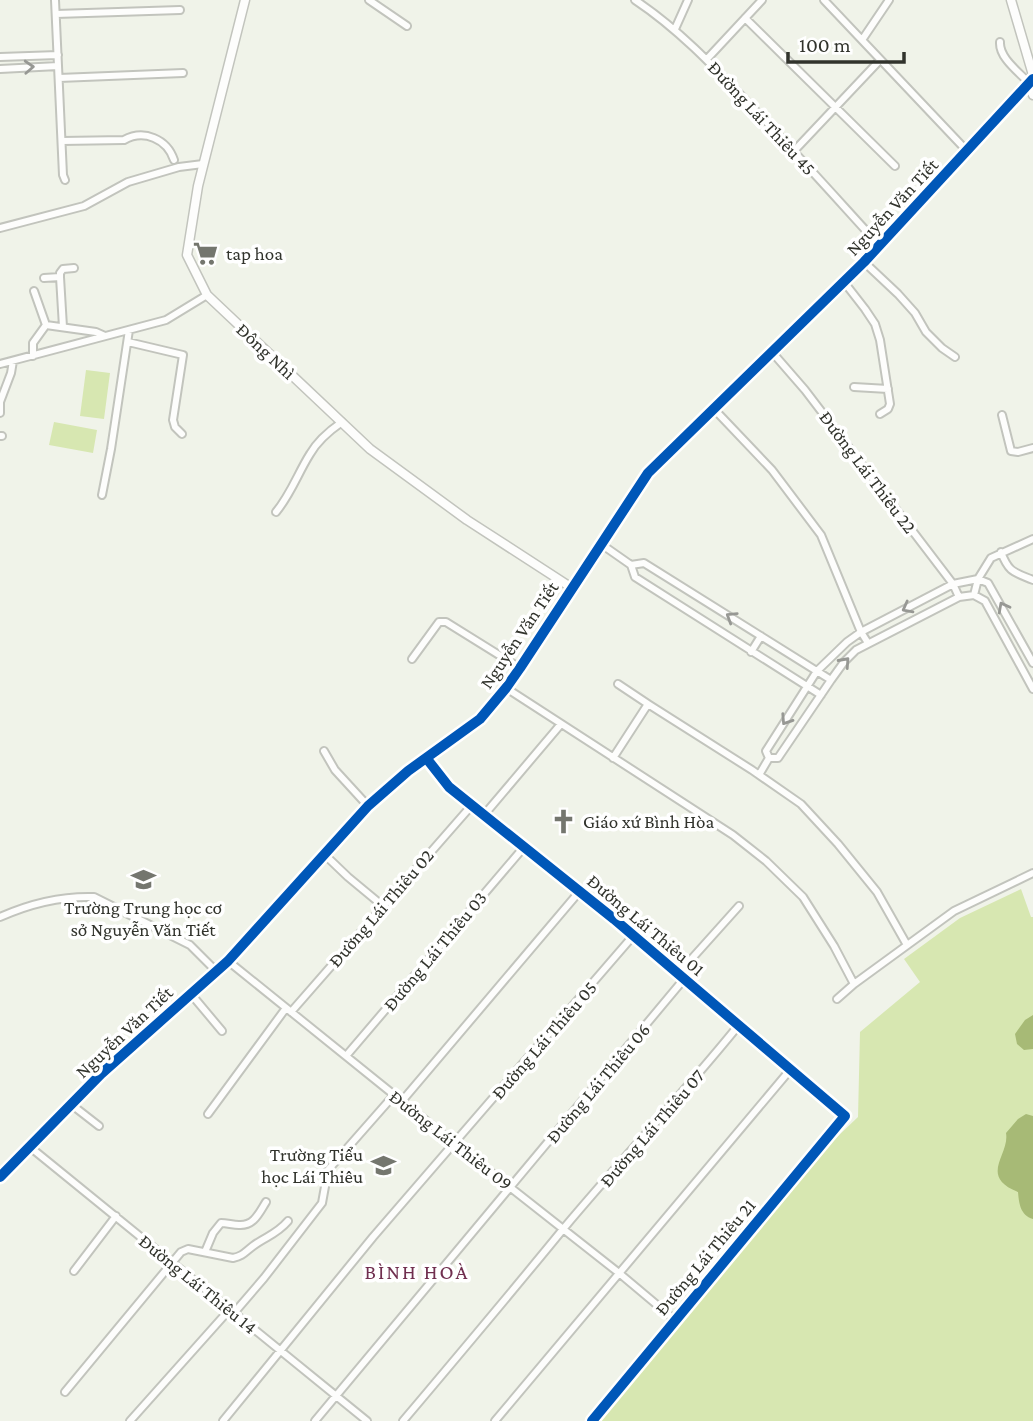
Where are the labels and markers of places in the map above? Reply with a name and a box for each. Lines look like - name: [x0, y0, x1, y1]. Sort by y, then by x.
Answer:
- supermarket icon: tap hoa: [192, 239, 220, 267]
- place label: tap hoa: [226, 243, 283, 264]
- church icon: Giáo xứ Bình Hòa: [549, 807, 577, 835]
- place label: Giáo xứ Bình Hòa: [583, 811, 714, 832]
- school or university icon: Trường Trung học cơ sở Nguyễn Văn Tiết: [129, 865, 157, 893]
- place label: Trường Trung học cơ sở Nguyễn Văn Tiết: [64, 897, 223, 940]
- place label: Trường Tiểu học Lái Thiêu: [261, 1144, 363, 1187]
- school or university icon: Trường Tiểu học Lái Thiêu: [369, 1151, 397, 1179]

